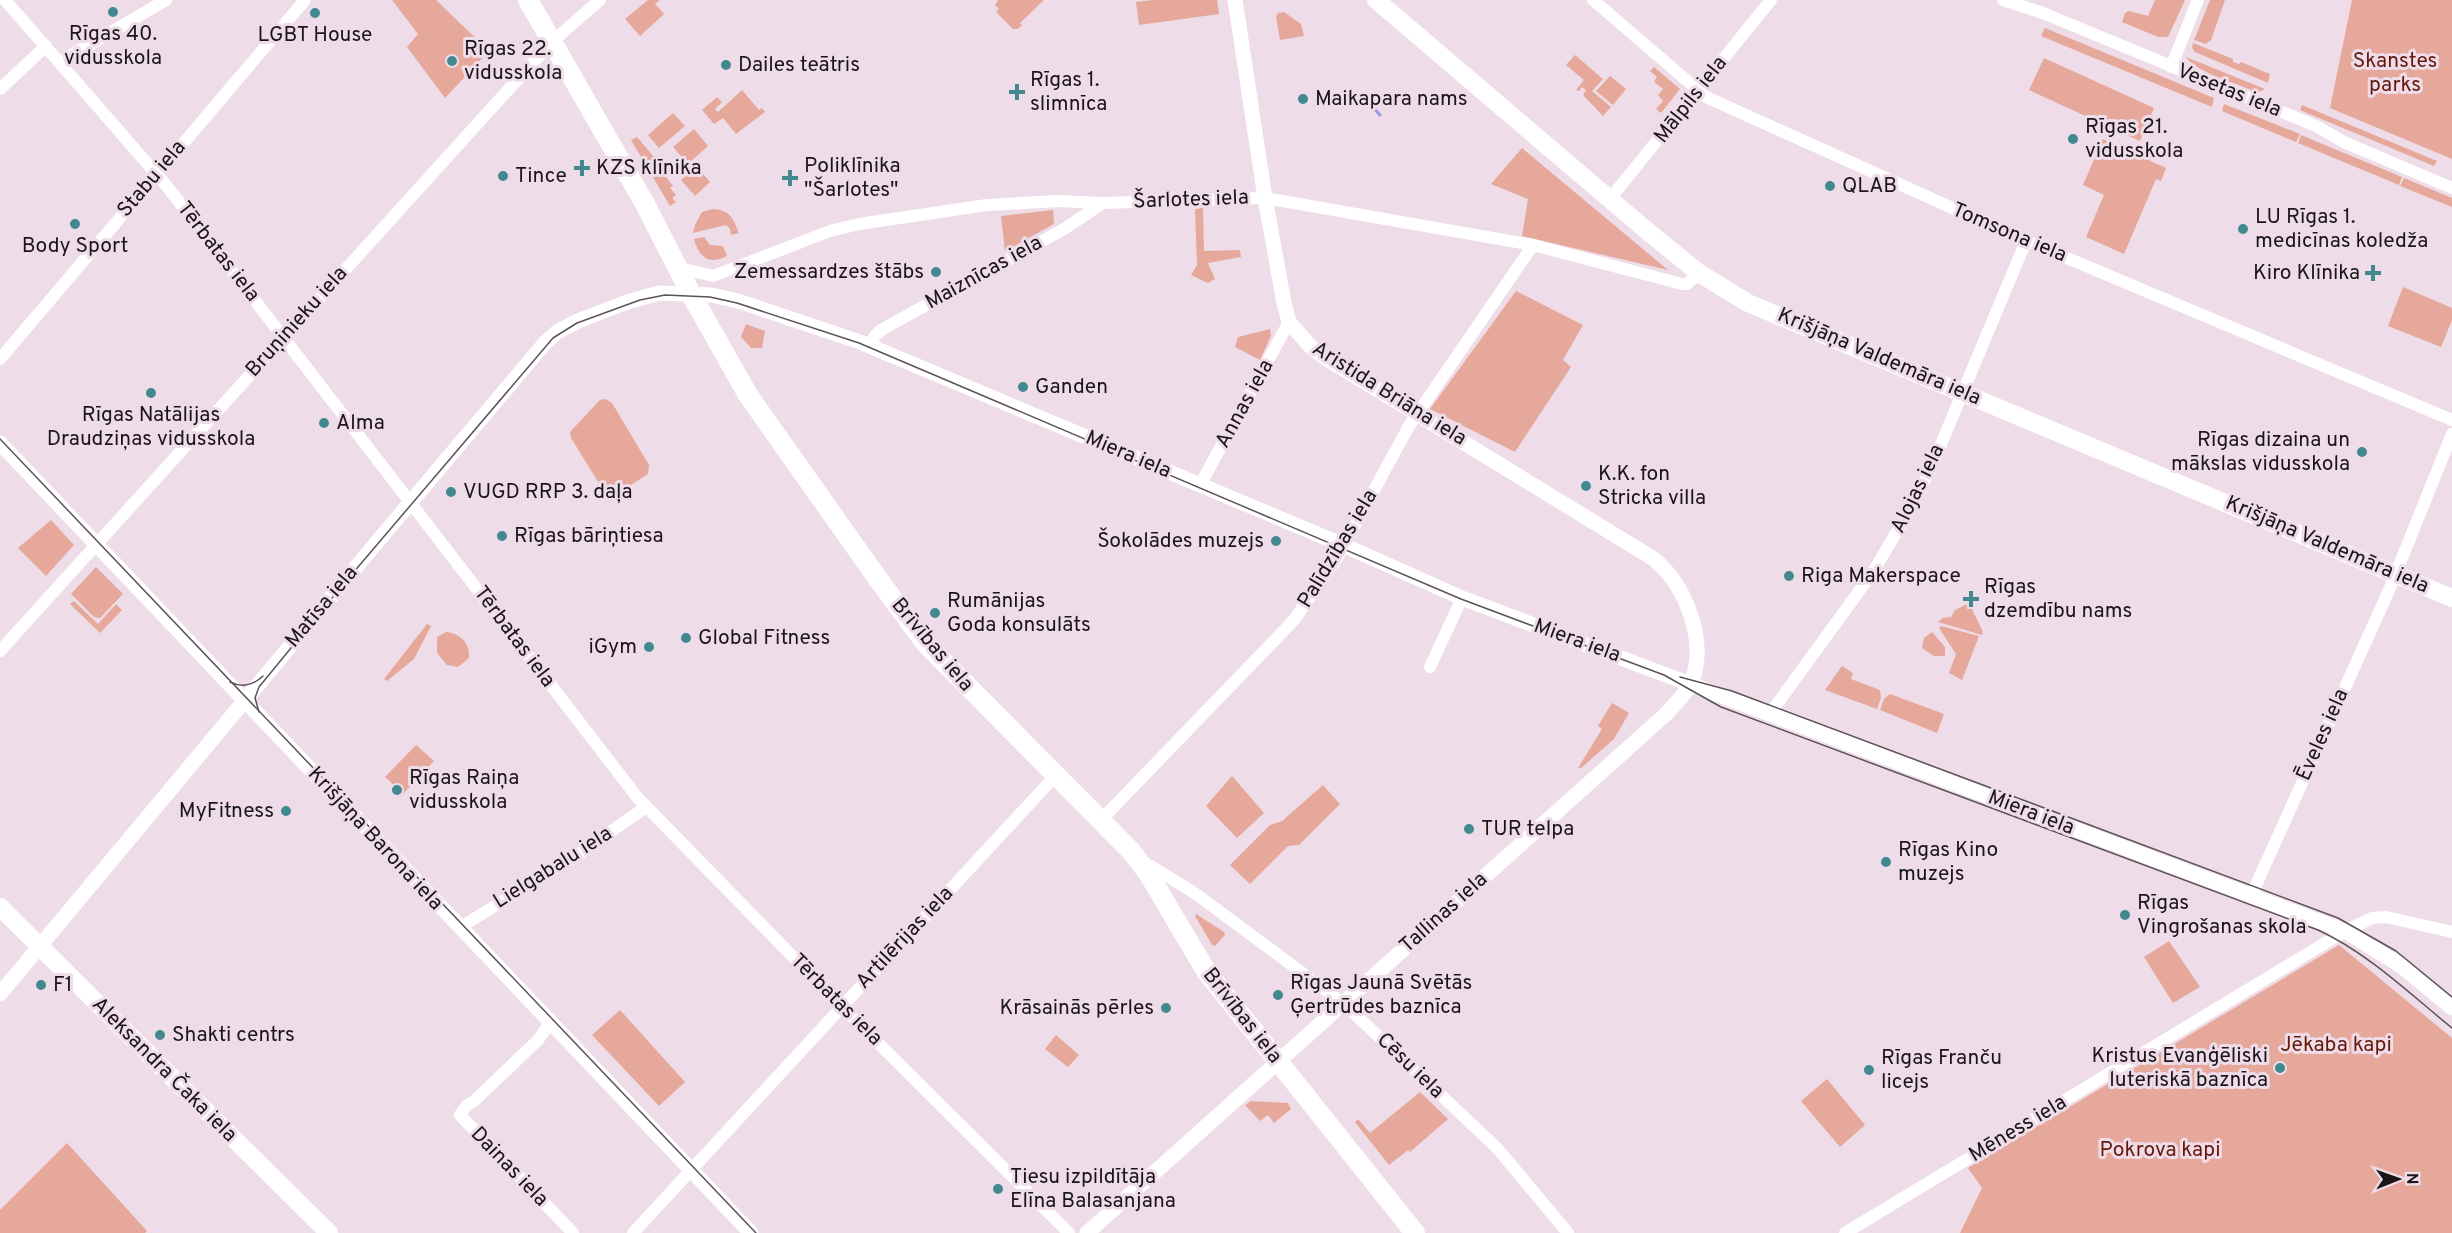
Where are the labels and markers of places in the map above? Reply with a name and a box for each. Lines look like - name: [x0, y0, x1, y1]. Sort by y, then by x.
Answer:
- marker: Rīgas 40. vidusskola: [106, 5, 120, 19]
- marker: LGBT House: [308, 6, 322, 20]
- place label: Rīgas 40. vidusskola: [64, 21, 162, 72]
- place label: LGBT House: [258, 22, 372, 49]
- place label: Rīgas 22. vidusskola: [464, 36, 562, 87]
- place label: Dailes teātris: [738, 52, 860, 79]
- marker: Rīgas 22. vidusskola: [445, 54, 459, 68]
- marker: Dailes teātris: [719, 58, 733, 72]
- place label: Rīgas 1. slimnīca: [1030, 67, 1107, 118]
- marker: Rīgas 1. slimnīca: [1008, 83, 1026, 101]
- place label: Maikapara nams: [1315, 86, 1468, 113]
- marker: Maikapara nams: [1296, 92, 1310, 106]
- place label: Rīgas 21. vidusskola: [2085, 114, 2183, 165]
- marker: Rīgas 21. vidusskola: [2066, 132, 2080, 146]
- place label: Poliklīnika "Šarlotes": [804, 153, 901, 204]
- place label: KZS klīnika: [596, 155, 702, 182]
- marker: KZS klīnika: [573, 159, 591, 177]
- place label: Tince: [515, 163, 567, 190]
- marker: Tince: [496, 169, 510, 183]
- marker: Poliklīnika "Šarlotes": [781, 169, 799, 187]
- place label: QLAB: [1842, 173, 1897, 200]
- marker: QLAB: [1823, 179, 1837, 193]
- place label: LU Rīgas 1. medicīnas koledža: [2255, 204, 2428, 255]
- marker: Body Sport: [68, 217, 82, 231]
- marker: LU Rīgas 1. medicīnas koledža: [2236, 222, 2250, 236]
- place label: Body Sport: [22, 233, 128, 260]
- place label: Zemessardzes štābs: [734, 259, 924, 286]
- place label: Kiro Klīnika: [2253, 260, 2360, 287]
- marker: Kiro Klīnika: [2364, 264, 2382, 282]
- marker: Zemessardzes štābs: [929, 265, 943, 279]
- place label: Ganden: [1035, 374, 1108, 401]
- marker: Ganden: [1016, 380, 1030, 394]
- marker: Rīgas Natālijas Draudziņas vidusskola: [144, 386, 158, 400]
- place label: Rīgas Natālijas Draudziņas vidusskola: [47, 402, 255, 453]
- place label: Alma: [336, 410, 385, 437]
- marker: Alma: [317, 416, 331, 430]
- place label: Rīgas dizaina un mākslas vidusskola: [2171, 427, 2350, 478]
- marker: Rīgas dizaina un mākslas vidusskola: [2355, 445, 2369, 459]
- place label: K.K. fon Stricka villa: [1598, 461, 1706, 512]
- place label: VUGD RRP 3. daļa: [463, 479, 633, 506]
- marker: K.K. fon Stricka villa: [1579, 479, 1593, 493]
- marker: VUGD RRP 3. daļa: [444, 485, 458, 499]
- place label: Rīgas bāriņtiesa: [514, 523, 663, 550]
- place label: Šokolādes muzejs: [1097, 527, 1264, 555]
- marker: Rīgas bāriņtiesa: [495, 529, 509, 543]
- marker: Šokolādes muzejs: [1269, 534, 1283, 548]
- place label: Riga Makerspace: [1801, 563, 1961, 590]
- marker: Riga Makerspace: [1782, 569, 1796, 583]
- place label: Rīgas dzemdību nams: [1984, 574, 2132, 625]
- place label: Rumānijas Goda konsulāts: [947, 588, 1091, 639]
- marker: Rīgas dzemdību nams: [1962, 590, 1980, 608]
- marker: Rumānijas Goda konsulāts: [928, 606, 942, 620]
- place label: Global Fitness: [698, 625, 830, 652]
- marker: Global Fitness: [679, 631, 693, 645]
- place label: iGym: [589, 634, 637, 661]
- marker: iGym: [642, 640, 656, 654]
- place label: Rīgas Raiņa vidusskola: [409, 765, 519, 816]
- marker: Rīgas Raiņa vidusskola: [390, 783, 404, 797]
- place label: MyFitness: [179, 798, 274, 825]
- marker: MyFitness: [279, 804, 293, 818]
- place label: TUR telpa: [1481, 816, 1574, 843]
- marker: TUR telpa: [1462, 822, 1476, 836]
- place label: Rīgas Kino muzejs: [1898, 837, 1998, 888]
- marker: Rīgas Kino muzejs: [1879, 855, 1893, 869]
- place label: Rīgas Vingrošanas skola: [2137, 890, 2307, 941]
- marker: Rīgas Vingrošanas skola: [2118, 908, 2132, 922]
- place label: Rīgas Jaunā Svētās Ģertrūdes baznīca: [1290, 970, 1472, 1021]
- place label: F1: [53, 972, 73, 999]
- marker: F1: [34, 978, 48, 992]
- marker: Rīgas Jaunā Svētās Ģertrūdes baznīca: [1271, 988, 1285, 1002]
- place label: Krāsainās pērles: [999, 995, 1154, 1022]
- marker: Krāsainās pērles: [1159, 1001, 1173, 1015]
- place label: Shakti centrs: [172, 1022, 295, 1049]
- marker: Shakti centrs: [153, 1028, 167, 1042]
- place label: Kristus Evanģēliski luteriskā baznīca: [2091, 1043, 2268, 1094]
- place label: Rīgas Franču licejs: [1881, 1045, 2002, 1096]
- marker: Kristus Evanģēliski luteriskā baznīca: [2273, 1061, 2287, 1075]
- marker: Rīgas Franču licejs: [1862, 1063, 1876, 1077]
- place label: Tiesu izpildītāja Elīna Balasanjana: [1010, 1164, 1176, 1215]
- marker: Tiesu izpildītāja Elīna Balasanjana: [991, 1182, 1005, 1196]

